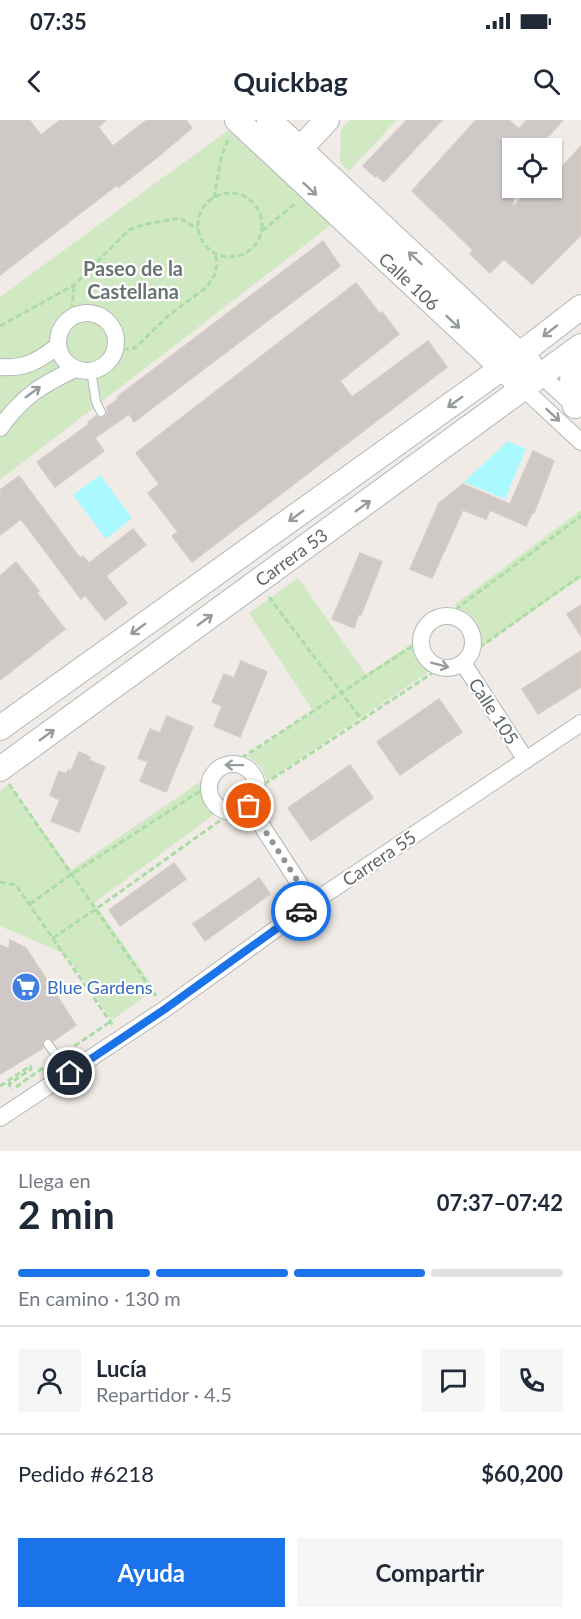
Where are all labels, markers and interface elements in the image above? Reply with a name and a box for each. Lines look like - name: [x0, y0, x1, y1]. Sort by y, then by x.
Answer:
- text: 07:35: [30, 8, 87, 35]
- icon: back: [18, 65, 51, 98]
- text: Quickbag: [233, 65, 348, 98]
- icon: search: [530, 65, 563, 98]
- map controls: [502, 138, 562, 198]
- button: locate: [502, 138, 562, 198]
- one-way arrow: [303, 182, 318, 196]
- street label: Calle 106: [374, 248, 444, 315]
- one-way arrow: [408, 250, 423, 265]
- district label: Paseo de la Castellana: [83, 256, 183, 303]
- one-way arrow: [445, 315, 460, 329]
- one-way arrow: [542, 325, 558, 338]
- one-way arrow: [24, 386, 40, 398]
- one-way arrow: [447, 396, 463, 408]
- one-way arrow: [545, 408, 560, 422]
- one-way arrow: [355, 500, 371, 512]
- one-way arrow: [289, 509, 305, 522]
- street label: Carrera 53: [251, 523, 332, 591]
- one-way arrow: [197, 614, 213, 627]
- one-way arrow: [130, 623, 146, 635]
- one-way arrow: [430, 660, 449, 671]
- street label: Calle 105: [464, 674, 524, 748]
- one-way arrow: [39, 729, 55, 741]
- one-way arrow: [224, 760, 244, 771]
- pin: [223, 780, 274, 831]
- icon: bag: [232, 789, 265, 822]
- street label: Carrera 55: [338, 825, 420, 891]
- courier: [271, 881, 331, 941]
- icon: car: [285, 895, 318, 928]
- supermarket icon: Blue Gardens: [10, 971, 42, 1003]
- place label: Blue Gardens: [47, 976, 153, 998]
- pin: [44, 1047, 95, 1098]
- icon: home: [53, 1056, 86, 1089]
- text: Llega en: [18, 1168, 91, 1192]
- text: 07:37–07:42: [437, 1189, 563, 1216]
- text: 2 min: [18, 1191, 115, 1237]
- text: En camino · 130 m: [18, 1286, 181, 1310]
- button: person: [18, 1349, 81, 1412]
- button: chat: [422, 1349, 485, 1412]
- button: phone: [500, 1349, 563, 1412]
- text: Lucía: [96, 1355, 147, 1382]
- text: Repartidor · 4.5: [96, 1382, 232, 1406]
- text: Pedido #6218: [18, 1460, 154, 1487]
- text: $60,200: [481, 1460, 563, 1487]
- button: Ayuda: [18, 1538, 285, 1607]
- button: Compartir: [297, 1538, 563, 1607]

